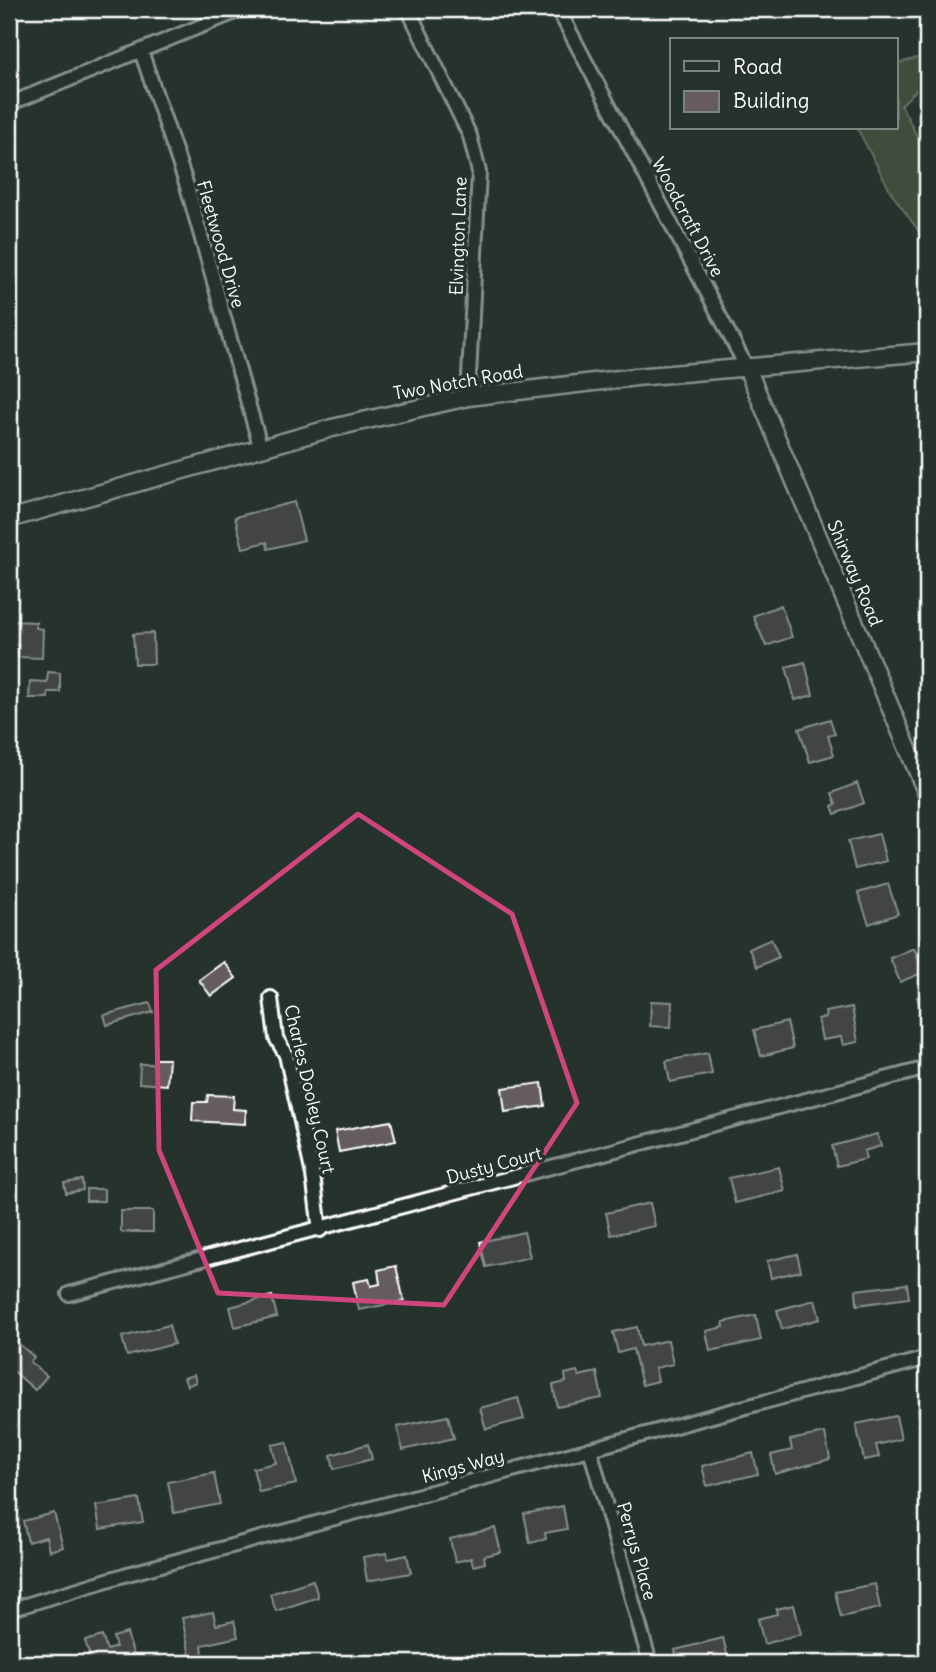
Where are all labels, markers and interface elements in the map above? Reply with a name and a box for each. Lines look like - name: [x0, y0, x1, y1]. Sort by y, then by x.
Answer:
- legend: [670, 38, 898, 130]
- text: Road: [733, 53, 782, 80]
- text: Building: [733, 87, 809, 114]
- street label: Woodcraft Drive: [647, 153, 729, 281]
- street label: Elvington Lane: [444, 176, 472, 296]
- street label: Fleetwood Drive: [192, 178, 250, 310]
- street label: Two Notch Road: [391, 359, 525, 405]
- street label: Shirway Road: [822, 517, 888, 630]
- street label: Charles Dooley Court: [279, 1002, 341, 1176]
- street label: Dusty Court: [444, 1141, 544, 1189]
- street label: Kings Way: [419, 1444, 507, 1488]
- street label: Perrys Place: [612, 1499, 662, 1603]

